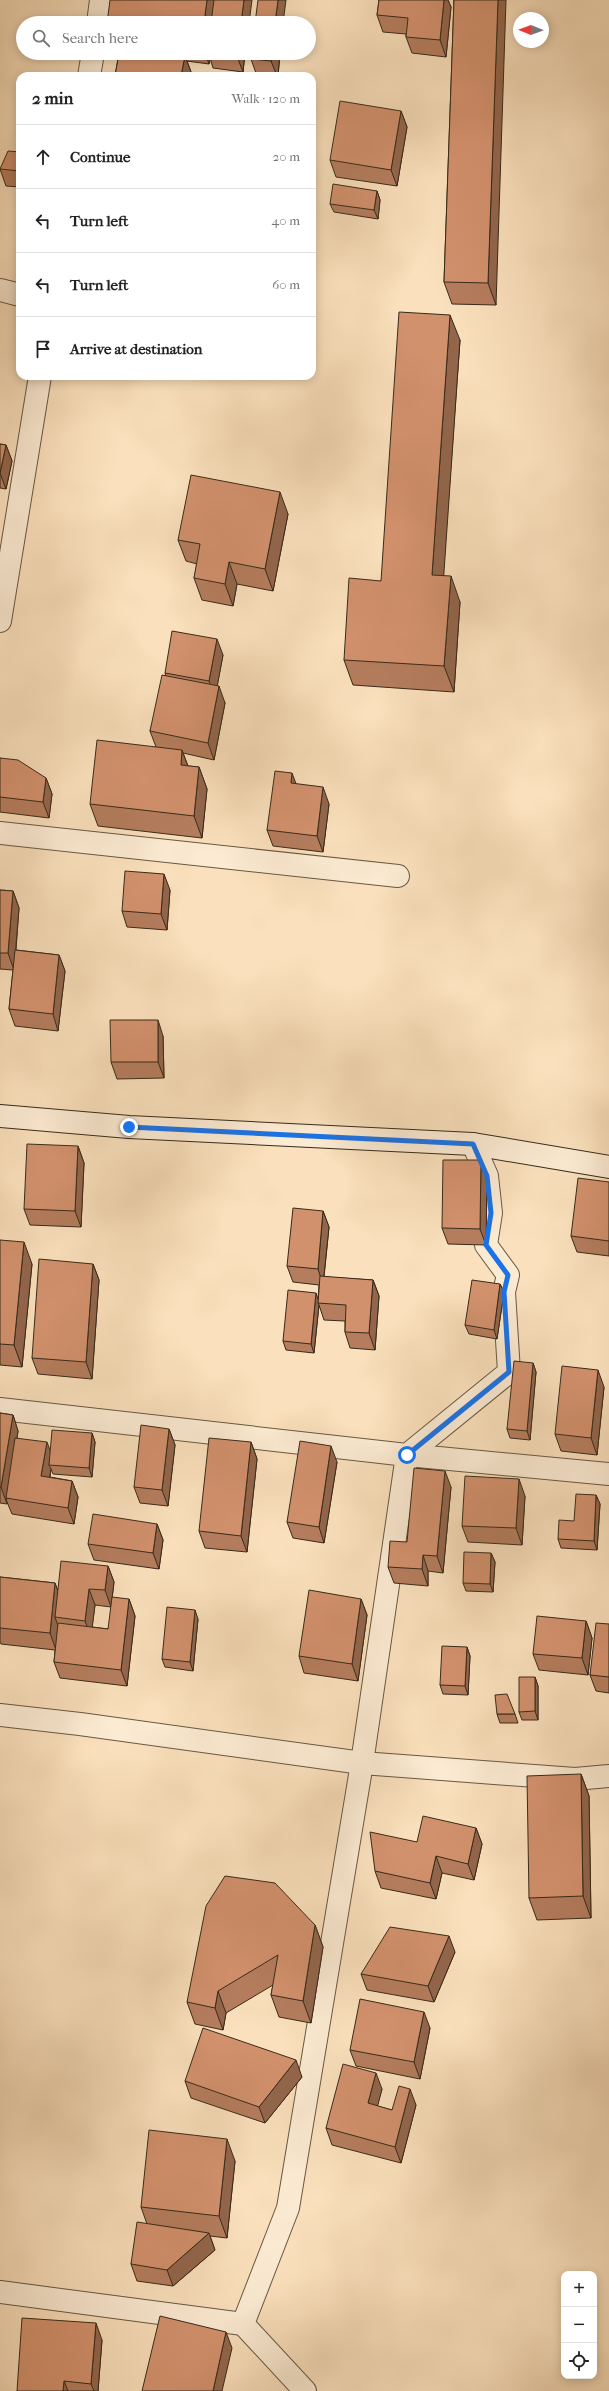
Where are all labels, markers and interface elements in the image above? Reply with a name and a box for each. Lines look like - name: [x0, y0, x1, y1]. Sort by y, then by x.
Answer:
- north arrow: [513, 12, 549, 48]
- search box: [16, 16, 316, 60]
- icon: search: [30, 27, 52, 49]
- text: Search here: [62, 29, 138, 47]
- text: 2 min: [32, 88, 73, 108]
- text: Walk · 120 m: [232, 91, 300, 106]
- icon: ahead: [32, 146, 54, 168]
- text: Continue: [70, 148, 130, 166]
- text: 20 m: [273, 149, 300, 164]
- icon: left: [32, 210, 54, 232]
- text: Turn left: [70, 212, 128, 230]
- text: 40 m: [272, 213, 300, 228]
- icon: left: [32, 274, 54, 296]
- text: Turn left: [70, 276, 128, 294]
- text: 60 m: [272, 277, 300, 292]
- icon: arrive: [32, 338, 54, 360]
- text: Arrive at destination: [70, 340, 202, 358]
- route end: [120, 1118, 138, 1136]
- route start: [398, 1446, 416, 1464]
- map controls: [561, 2271, 597, 2379]
- button: +: [561, 2271, 597, 2307]
- button: −: [561, 2307, 597, 2343]
- button: locate: [561, 2343, 597, 2379]

